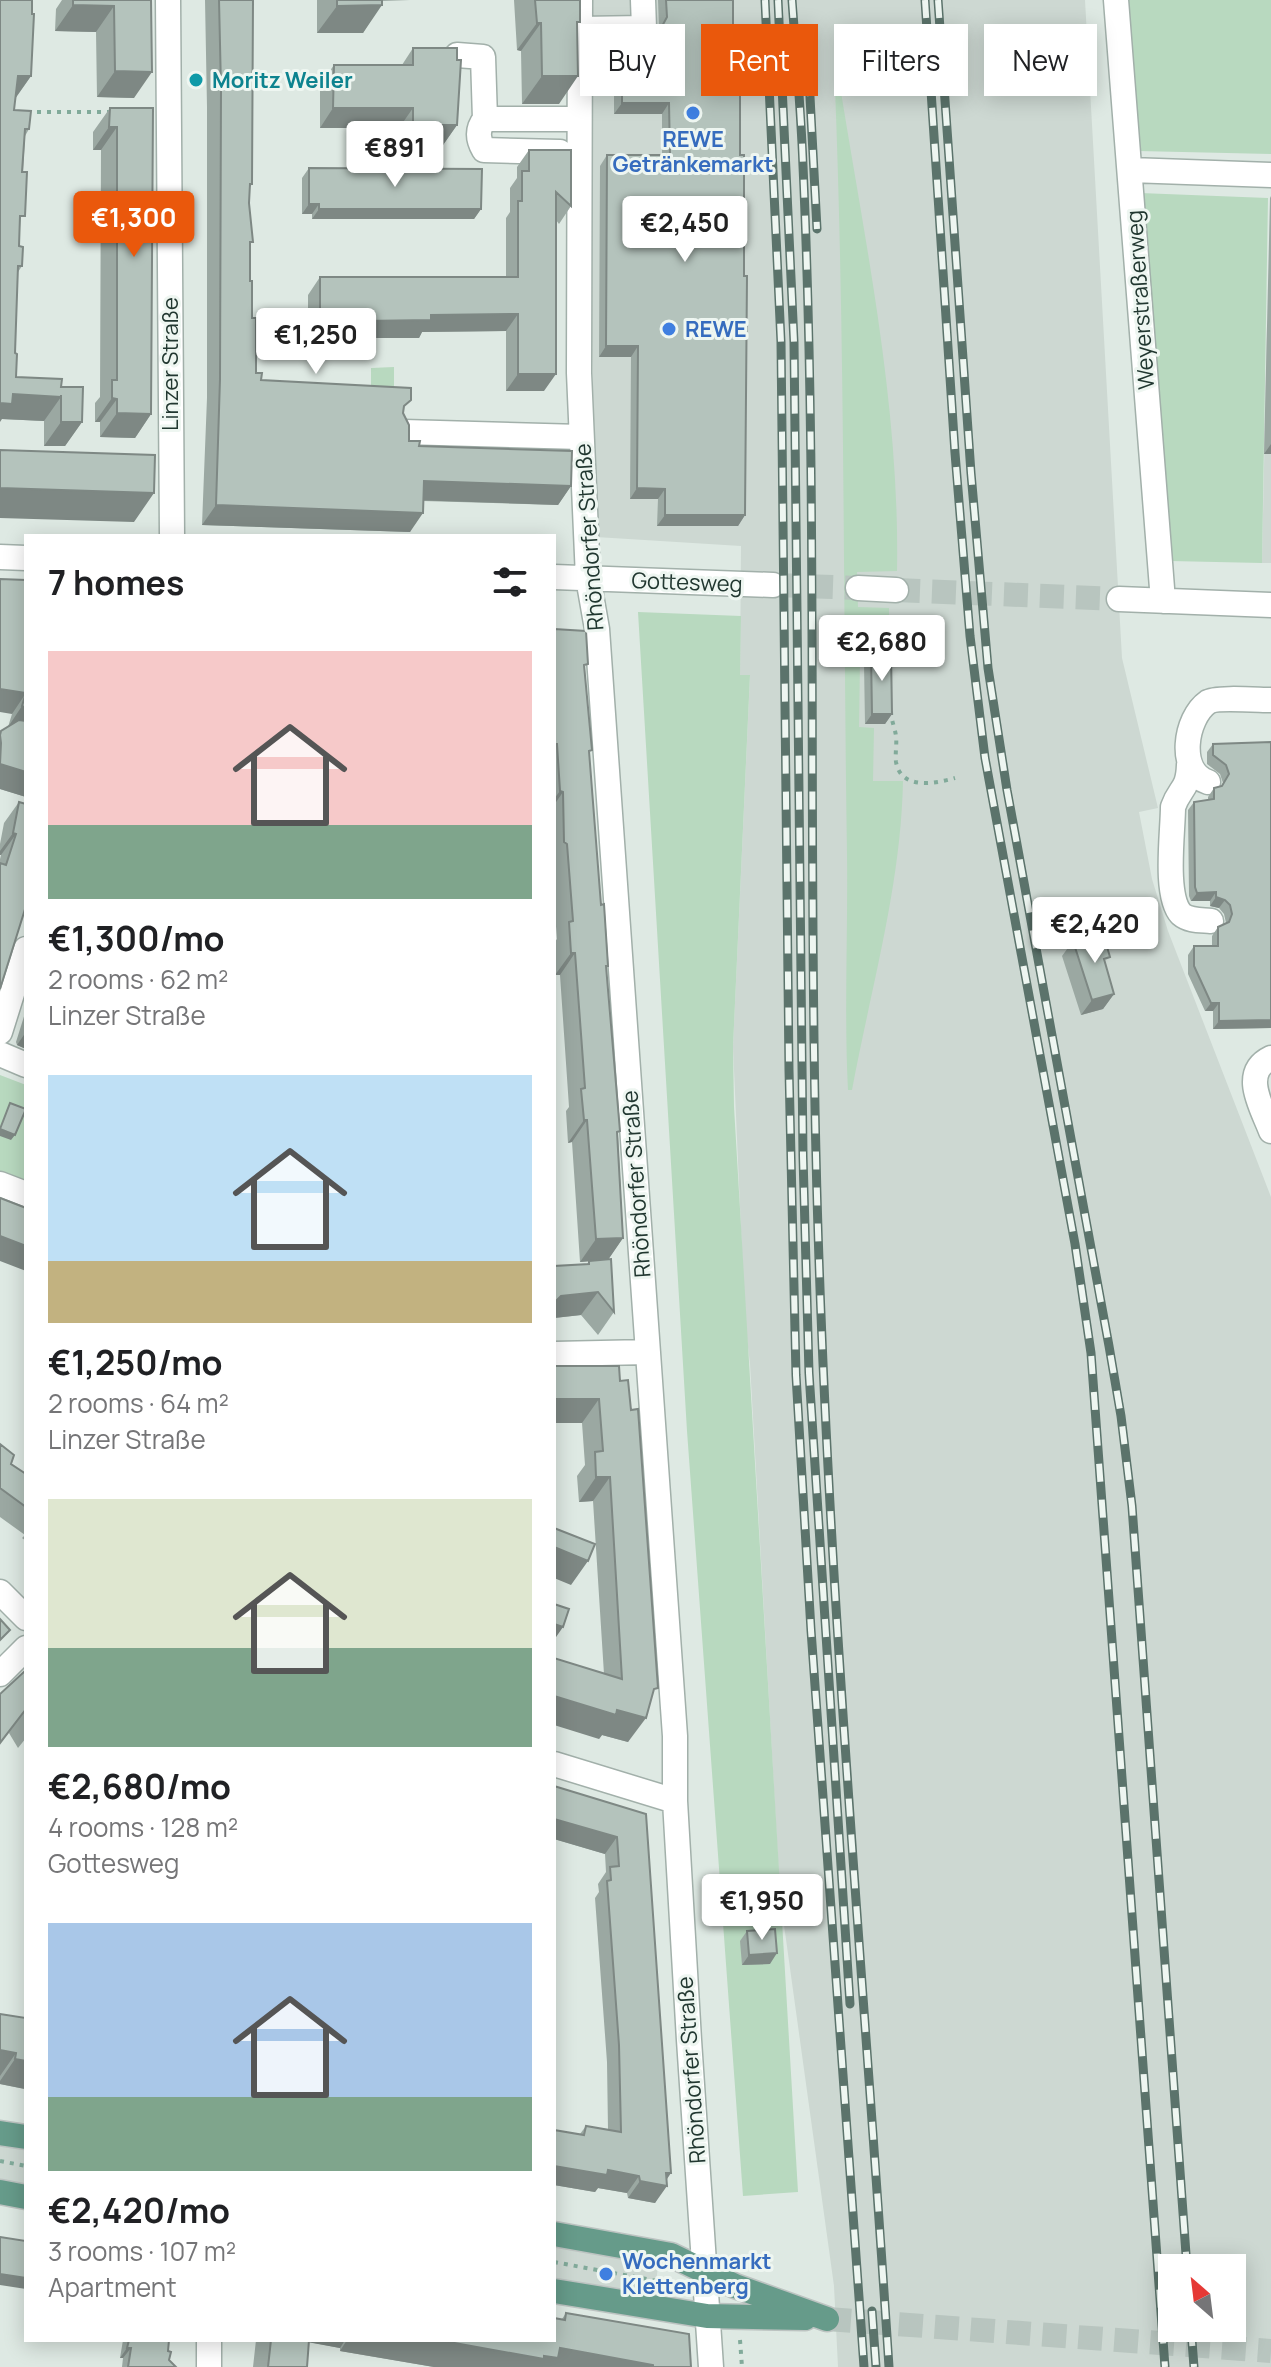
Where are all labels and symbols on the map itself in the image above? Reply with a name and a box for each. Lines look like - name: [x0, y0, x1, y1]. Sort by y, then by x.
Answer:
- place label: Moritz Weiler: [212, 65, 353, 95]
- marker: Moritz Weiler: [187, 71, 205, 89]
- marker: REWE Getränkemarkt: [684, 104, 702, 122]
- pin: €891: [348, 121, 442, 189]
- place label: REWE Getränkemarkt: [613, 124, 773, 179]
- pin: €1,300: [69, 191, 199, 259]
- pin: €2,450: [620, 196, 750, 264]
- street label: Weyerstraßerweg: [1119, 209, 1161, 391]
- street label: Linzer Straße: [155, 297, 185, 431]
- pin: €1,250: [251, 308, 381, 376]
- place label: REWE: [685, 314, 747, 344]
- marker: REWE: [660, 320, 678, 338]
- street label: Rhöndorfer Straße: [567, 442, 611, 632]
- street label: Gottesweg: [631, 565, 743, 599]
- pin: €2,680: [817, 615, 947, 683]
- pin: €2,420: [1030, 897, 1160, 965]
- street label: Rhöndorfer Straße: [614, 1089, 658, 1279]
- pin: €1,950: [697, 1874, 827, 1942]
- street label: Rhöndorfer Straße: [669, 1975, 713, 2165]
- place label: Wochenmarkt Klettenberg: [622, 2246, 771, 2301]
- north arrow: [1158, 2254, 1246, 2342]
- marker: Wochenmarkt Klettenberg: [597, 2265, 615, 2283]

